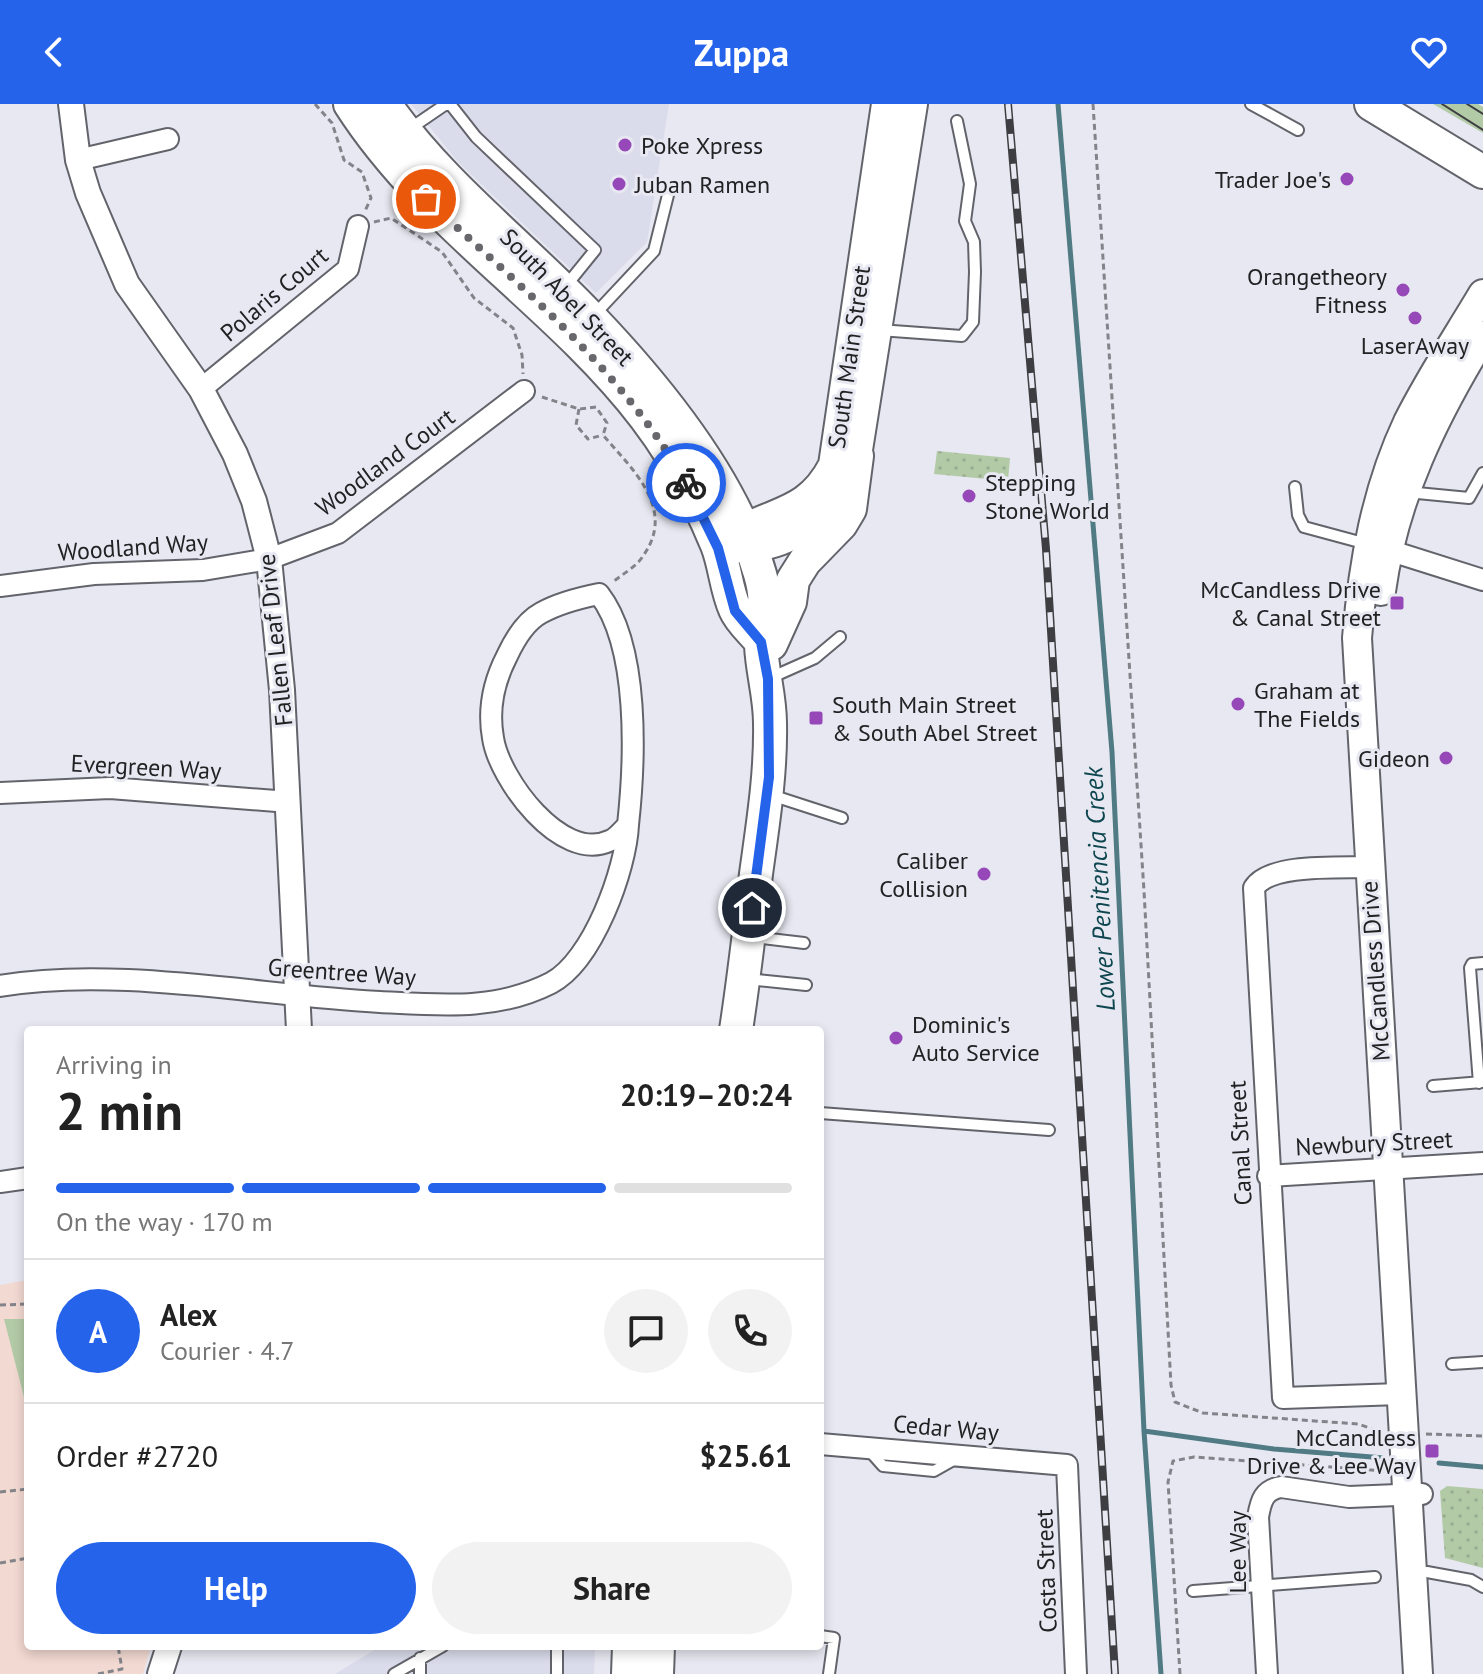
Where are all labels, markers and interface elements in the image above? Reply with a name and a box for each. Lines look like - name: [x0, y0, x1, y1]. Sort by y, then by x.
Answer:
- text: Zuppa: [694, 29, 789, 76]
- icon: back: [32, 30, 76, 74]
- icon: heart: [1407, 30, 1451, 74]
- place label: Poke Xpress: [641, 130, 763, 161]
- marker: Poke Xpress: [616, 136, 634, 154]
- place label: Trader Joe's: [1215, 164, 1331, 195]
- pin: [392, 165, 460, 233]
- place label: Juban Ramen: [634, 169, 770, 200]
- marker: Trader Joe's: [1338, 170, 1356, 188]
- marker: Juban Ramen: [610, 175, 628, 193]
- icon: bag: [404, 177, 448, 221]
- street label: South Abel Street: [494, 222, 640, 372]
- street label: Polaris Court: [214, 240, 334, 348]
- place label: Orangetheory Fitness: [1247, 261, 1387, 320]
- street label: South Main Street: [821, 264, 877, 450]
- marker: Orangetheory Fitness: [1394, 281, 1412, 299]
- marker: LaserAway: [1406, 309, 1424, 327]
- place label: LaserAway: [1361, 330, 1469, 361]
- street label: Woodland Court: [309, 401, 461, 523]
- courier: [646, 443, 726, 523]
- icon: bike: [664, 461, 708, 505]
- place label: Stepping Stone World: [985, 467, 1110, 526]
- marker: Stepping Stone World: [960, 487, 978, 505]
- street label: Woodland Way: [57, 526, 209, 568]
- street label: Fallen Leaf Drive: [251, 552, 299, 728]
- place label: McCandless Drive & Canal Street: [1200, 574, 1381, 633]
- marker: McCandless Drive & Canal Street: [1388, 594, 1406, 612]
- place label: Graham at The Fields: [1254, 675, 1360, 734]
- place label: South Main Street & South Abel Street: [832, 689, 1037, 748]
- marker: Graham at The Fields: [1229, 695, 1247, 713]
- marker: South Main Street & South Abel Street: [807, 709, 825, 727]
- place label: Gideon: [1358, 743, 1430, 774]
- street label: Evergreen Way: [70, 748, 222, 786]
- marker: Gideon: [1437, 749, 1455, 767]
- water label: Lower Penitencia Creek: [1076, 765, 1122, 1012]
- place label: Caliber Collision: [879, 845, 968, 904]
- marker: Caliber Collision: [975, 865, 993, 883]
- pin: [718, 874, 786, 942]
- street label: McCandless Drive: [1353, 880, 1397, 1062]
- icon: home: [730, 886, 774, 930]
- street label: Greentree Way: [267, 951, 417, 993]
- place label: Dominic's Auto Service: [912, 1009, 1040, 1068]
- marker: Dominic's Auto Service: [887, 1029, 905, 1047]
- text: Arriving in: [56, 1048, 172, 1081]
- text: 20:19–20:24: [620, 1075, 792, 1114]
- text: 2 min: [56, 1077, 183, 1144]
- street label: Canal Street: [1221, 1080, 1259, 1206]
- street label: Newbury Street: [1294, 1123, 1454, 1163]
- text: On the way · 170 m: [56, 1205, 273, 1238]
- button: chat: [604, 1289, 688, 1373]
- button: phone: [708, 1289, 792, 1373]
- text: Alex: [160, 1295, 217, 1334]
- text: A: [89, 1312, 107, 1351]
- text: Courier · 4.7: [160, 1334, 294, 1367]
- street label: Cedar Way: [892, 1408, 1000, 1448]
- place label: McCandless Drive & Lee Way: [1247, 1422, 1416, 1481]
- text: Order #2720: [56, 1436, 218, 1475]
- text: $25.61: [700, 1436, 792, 1475]
- marker: McCandless Drive & Lee Way: [1423, 1442, 1441, 1460]
- street label: Costa Street: [1028, 1509, 1064, 1633]
- street label: Lee Way: [1222, 1510, 1253, 1594]
- button: Help: [56, 1542, 416, 1634]
- button: Share: [432, 1542, 792, 1634]

